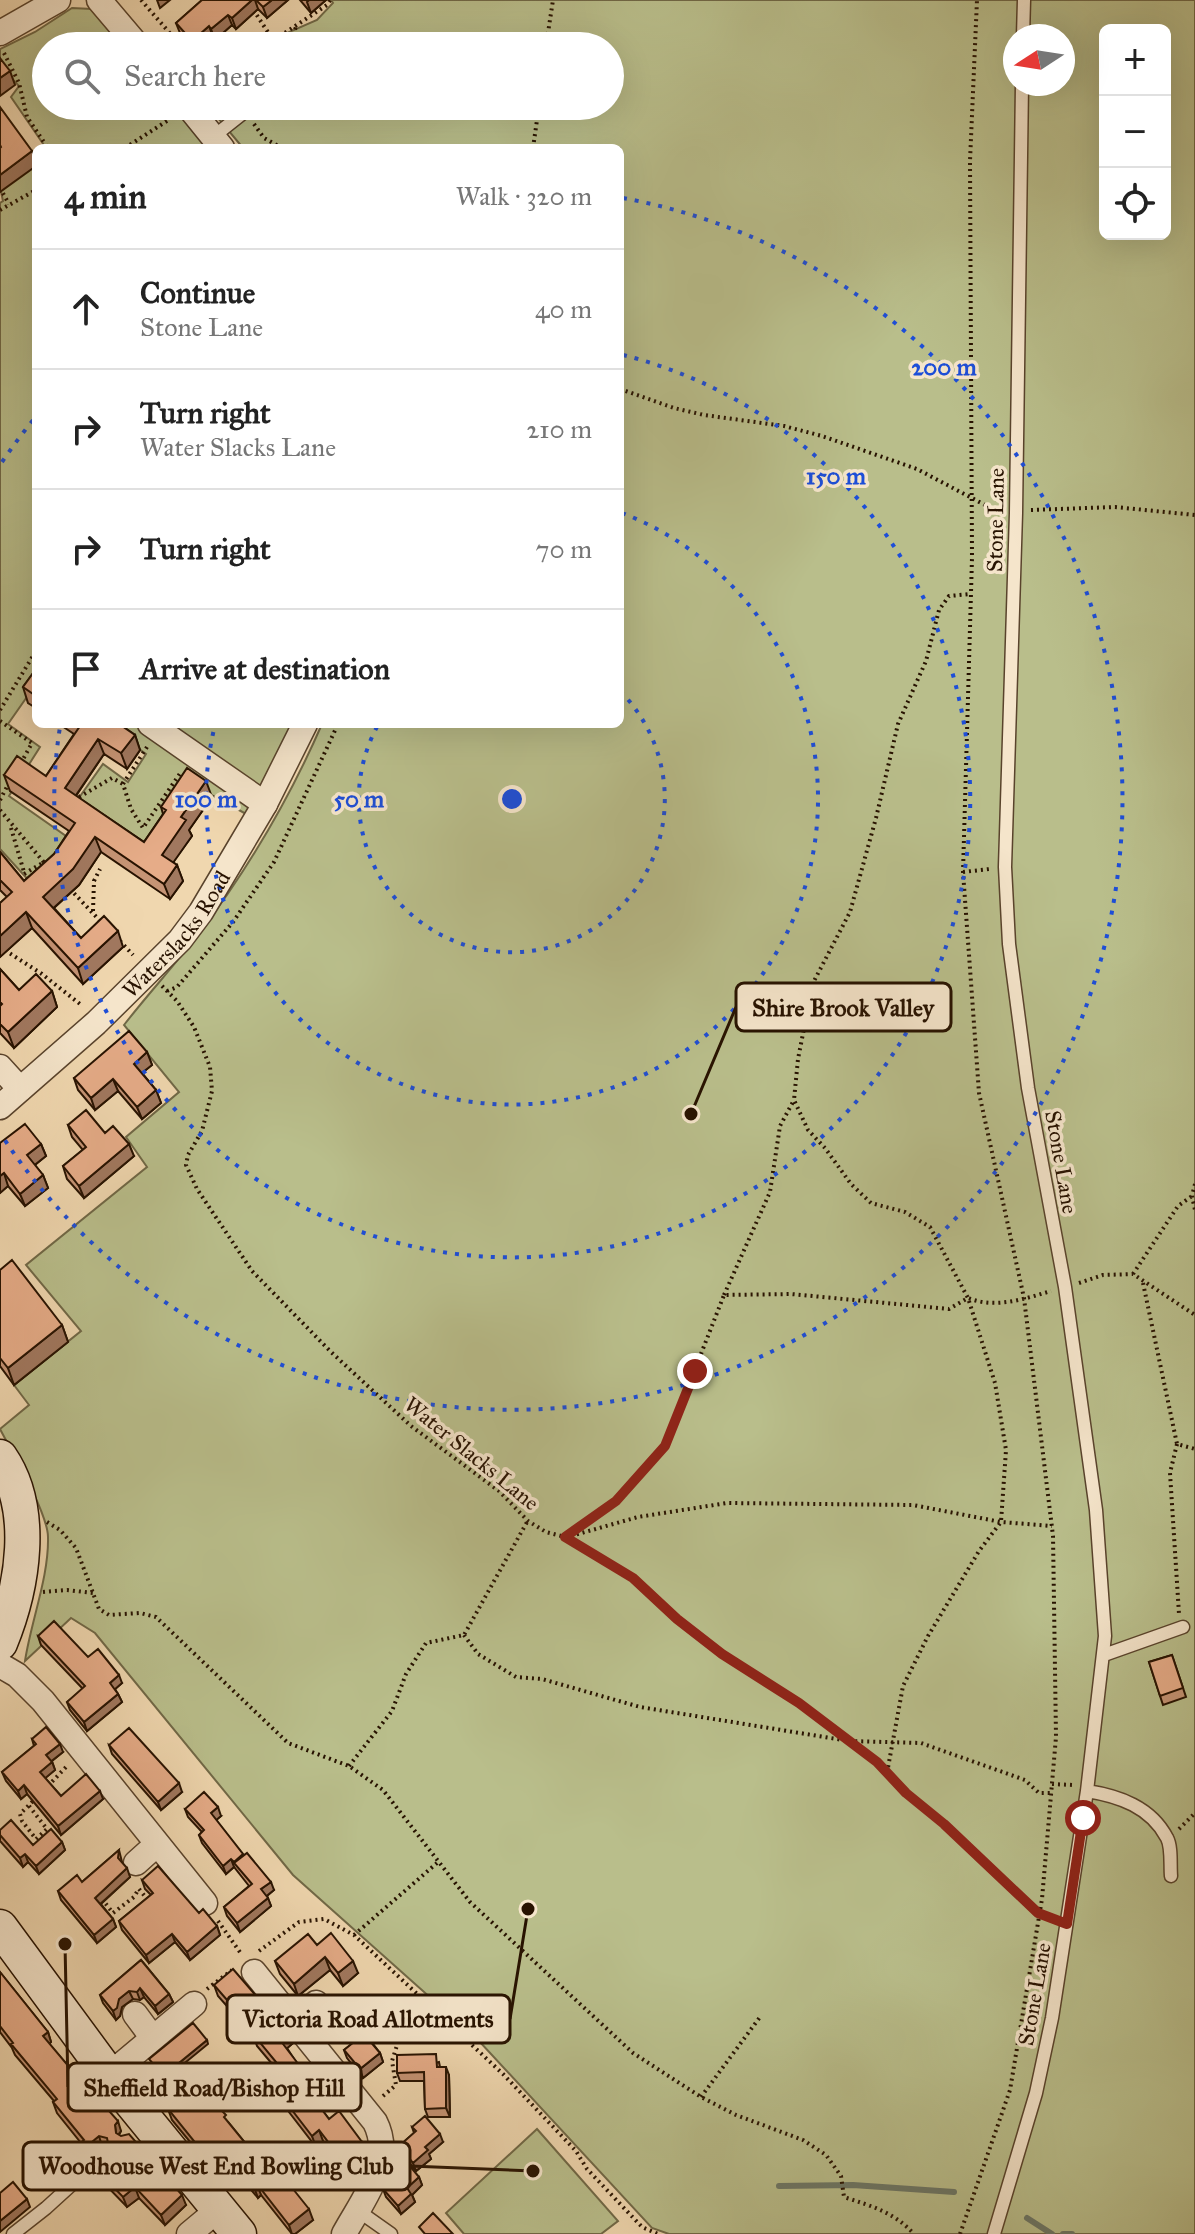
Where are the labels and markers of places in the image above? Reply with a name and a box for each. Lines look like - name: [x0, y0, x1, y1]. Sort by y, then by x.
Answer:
- centre of rings: [498, 785, 526, 813]
- callout: Shire Brook Valley: [736, 983, 951, 1031]
- callout: Victoria Road Allotments: [227, 1995, 510, 2043]
- callout: Sheffield Road/Bishop Hill: [68, 2063, 361, 2111]
- callout: Woodhouse West End Bowling Club: [23, 2142, 410, 2190]

